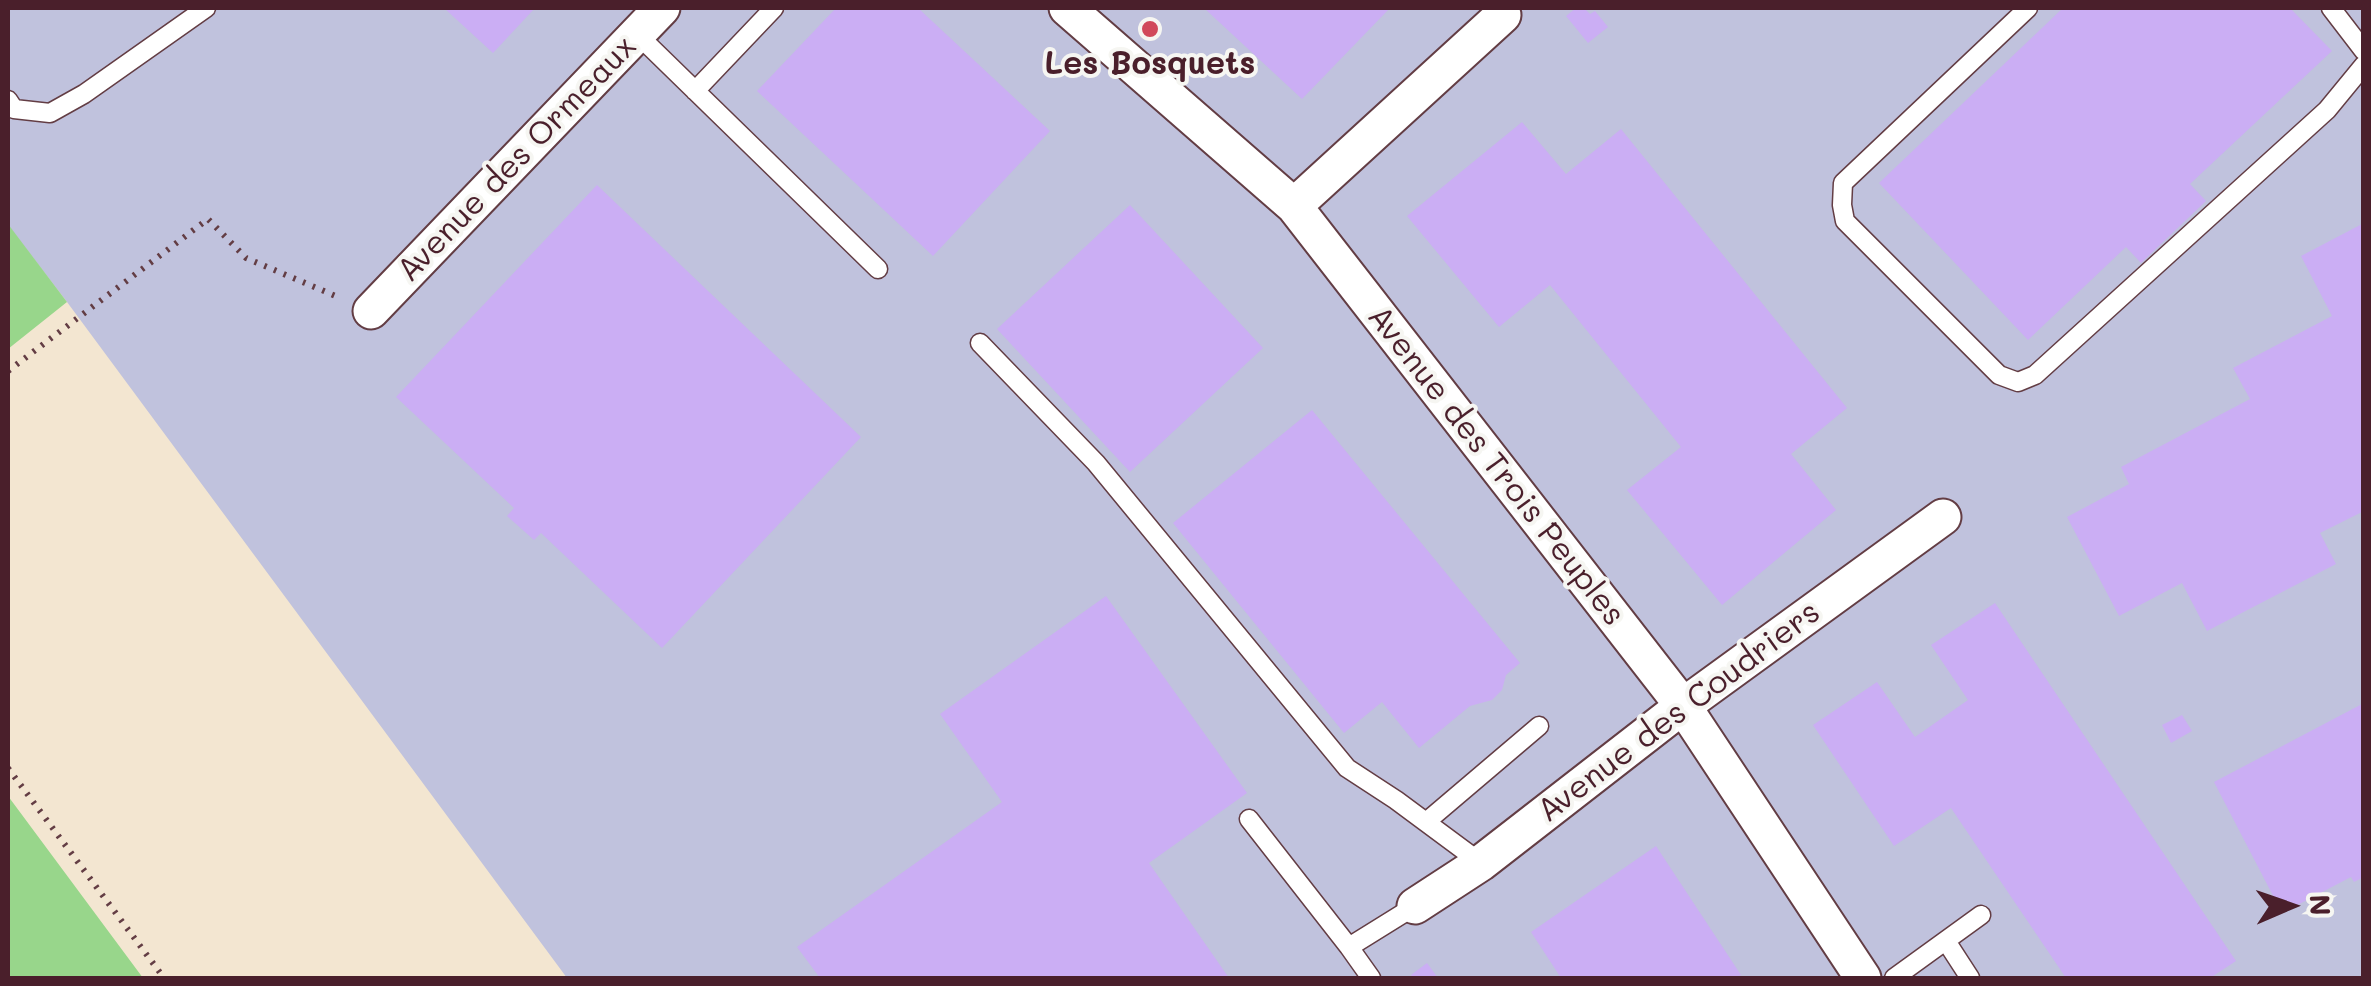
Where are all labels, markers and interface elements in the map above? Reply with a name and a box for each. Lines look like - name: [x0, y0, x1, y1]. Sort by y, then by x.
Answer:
- marker: Les Bosquets: [1139, 18, 1161, 40]
- street label: Avenue des Ormeaux: [390, 28, 644, 290]
- place label: Les Bosquets: [1045, 45, 1255, 83]
- street label: Avenue des Trois Peuples: [1359, 298, 1633, 634]
- street label: Avenue des Coudriers: [1530, 593, 1828, 831]
- north arrow: [2241, 856, 2341, 956]
- text: N: [2303, 894, 2339, 916]

